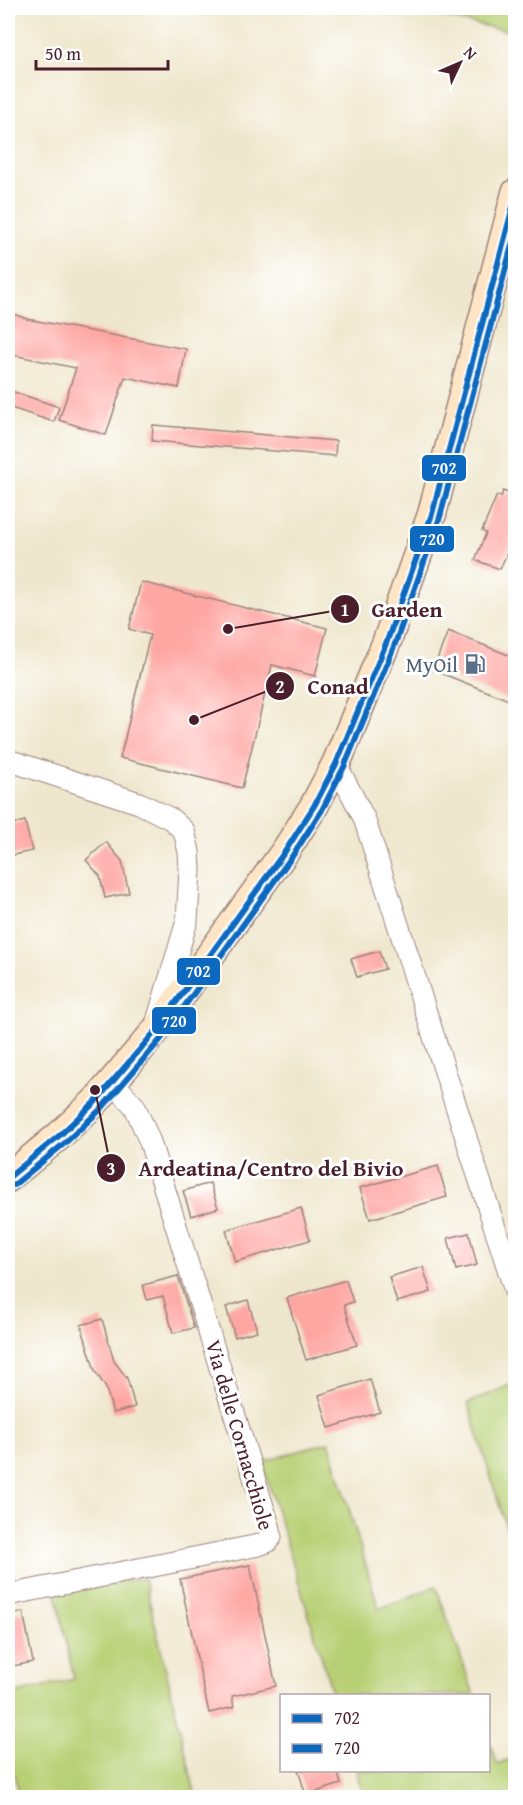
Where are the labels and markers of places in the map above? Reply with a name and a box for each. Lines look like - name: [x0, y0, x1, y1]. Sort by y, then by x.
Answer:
- callout: Garden: [330, 589, 454, 629]
- place label: MyOil: [406, 649, 458, 680]
- fuel station icon: MyOil: [463, 652, 487, 676]
- callout: Conad: [265, 666, 380, 706]
- callout: Ardeatina/Centro del Bivio: [96, 1148, 415, 1188]

